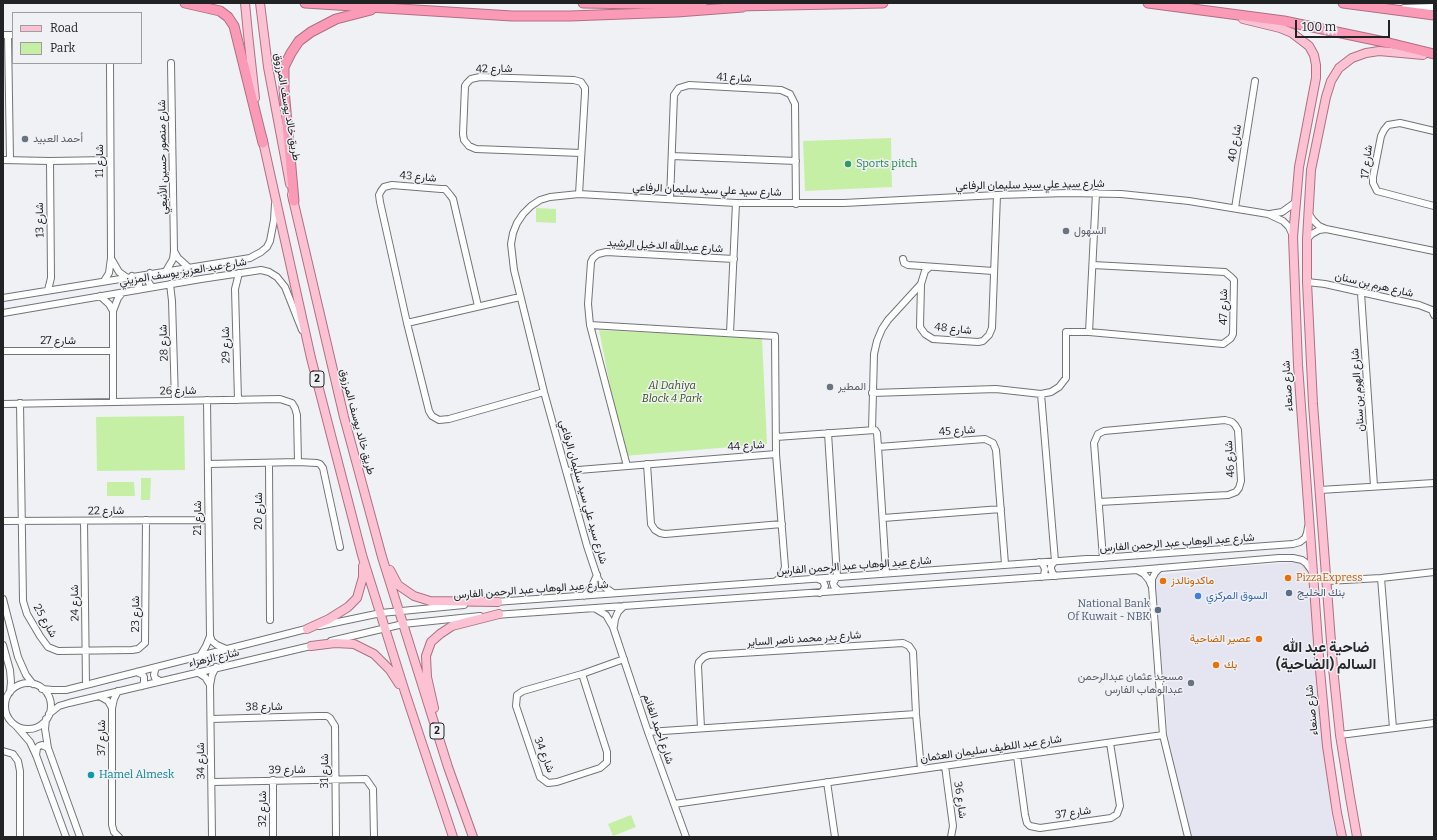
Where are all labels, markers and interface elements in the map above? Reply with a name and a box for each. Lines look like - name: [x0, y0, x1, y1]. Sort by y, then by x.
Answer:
- legend: [12, 12, 142, 64]
- scale bar: [1297, 12, 1392, 38]
- text: 100 m: [1302, 20, 1336, 34]
- text: Road: [50, 21, 78, 35]
- text: Park: [50, 41, 75, 55]
- street label: طريق خالد يوسف المرزوق: [271, 52, 303, 162]
- street label: شارع 42: [476, 62, 512, 76]
- street label: شارع 41: [716, 70, 752, 86]
- street label: شارع منصور حسين الأنبعي: [155, 100, 171, 214]
- street label: شارع 40: [1226, 123, 1244, 163]
- place label: أحمد العبيد: [33, 132, 83, 146]
- marker: أحمد العبيد: [20, 134, 30, 144]
- street label: شارع 11: [93, 144, 107, 178]
- street label: شارع 17: [1358, 144, 1376, 180]
- place label: Sports pitch: [856, 157, 917, 171]
- marker: Sports pitch: [843, 159, 853, 169]
- street label: شارع 43: [399, 169, 437, 185]
- street label: شارع سيد علي سيد سليمان الرفاعي: [955, 177, 1105, 193]
- street label: شارع سيد علي سيد سليمان الرفاعي: [632, 181, 782, 199]
- street label: شارع 13: [33, 202, 47, 238]
- place label: السهول: [1074, 224, 1106, 238]
- marker: السهول: [1061, 226, 1071, 236]
- street label: شارع عبدالله الدخيل الرشيد: [607, 236, 723, 256]
- street label: شارع عبد العزيز يوسف المزيني: [118, 255, 248, 289]
- street label: شارع هرم بن سنان: [1333, 270, 1415, 300]
- street label: شارع 47: [1217, 289, 1231, 325]
- street label: شارع 48: [934, 320, 972, 338]
- street label: شارع 28: [157, 324, 171, 362]
- street label: شارع 29: [219, 327, 233, 363]
- street label: شارع 27: [40, 334, 76, 348]
- street label: شارع الهرم بن سنان: [1348, 348, 1368, 432]
- street label: شارع صنعاء: [1280, 360, 1296, 412]
- street label: طريق خالد يوسف المرزوق: [336, 368, 378, 476]
- road number: 2: [310, 371, 324, 387]
- park label: Al Dahiya Block 4 Park: [642, 379, 702, 405]
- place label: المطير: [838, 380, 866, 394]
- marker: المطير: [825, 382, 835, 392]
- street label: شارع 26: [160, 384, 196, 398]
- street label: شارع سيد علي سيد سليمان الرفاعي: [556, 418, 610, 566]
- street label: شارع 45: [938, 423, 976, 439]
- street label: شارع 44: [727, 438, 765, 454]
- street label: شارع 46: [1222, 440, 1238, 478]
- street label: شارع 20: [252, 492, 266, 530]
- street label: شارع 21: [191, 501, 205, 535]
- street label: شارع 22: [88, 504, 124, 518]
- street label: شارع عبد الوهاب عبد الرحمن الفارس: [1099, 531, 1255, 555]
- street label: شارع عبد الوهاب عبد الرحمن الفارس: [776, 554, 932, 578]
- place label: PizzaExpress: [1296, 571, 1362, 585]
- marker: PizzaExpress: [1283, 573, 1293, 583]
- place label: ماكدونالدز: [1171, 574, 1214, 588]
- marker: ماكدونالدز: [1158, 576, 1168, 586]
- street label: شارع عبد الوهاب عبد الرحمن الفارس: [453, 578, 609, 602]
- street label: شارع 24: [68, 585, 82, 621]
- place label: بنك الخليج: [1297, 586, 1345, 600]
- marker: بنك الخليج: [1284, 588, 1294, 598]
- place label: السوق المركزي: [1206, 589, 1268, 603]
- marker: السوق المركزي: [1193, 591, 1203, 601]
- street label: شارع 23: [129, 596, 143, 632]
- place label: National Bank Of Kuwait - NBK: [1067, 597, 1150, 623]
- street label: شارع 25: [30, 602, 60, 640]
- marker: National Bank Of Kuwait - NBK: [1153, 605, 1163, 615]
- street label: شارع بدر محمد ناصر الساير: [746, 628, 862, 650]
- place label: عصير الضاحية: [1190, 632, 1251, 646]
- marker: عصير الضاحية: [1254, 634, 1264, 644]
- district label: ضاحية عبد الله السالم (الضاحية): [1276, 639, 1376, 674]
- street label: شارع الزهراء: [187, 646, 241, 670]
- place label: بك: [1224, 658, 1237, 672]
- marker: بك: [1211, 660, 1221, 670]
- place label: مسجد عثمان عبدالرحمن عبدالوهاب الفارس: [1078, 670, 1183, 696]
- marker: مسجد عثمان عبدالرحمن عبدالوهاب الفارس: [1186, 678, 1196, 688]
- street label: شارع صنعاء: [1303, 684, 1321, 736]
- street label: شارع أحمد الغانم: [640, 692, 676, 766]
- street label: شارع 38: [245, 700, 283, 714]
- street label: شارع 37: [95, 720, 109, 756]
- road number: 2: [430, 723, 444, 739]
- street label: شارع عبد اللطيف سليمان العثمان: [919, 733, 1063, 765]
- street label: شارع 34: [531, 735, 557, 775]
- street label: شارع 34: [194, 742, 208, 780]
- street label: شارع 31: [318, 753, 332, 789]
- street label: شارع 39: [268, 763, 306, 777]
- place label: Hamel Almesk: [99, 768, 174, 782]
- marker: Hamel Almesk: [86, 770, 96, 780]
- street label: شارع 36: [951, 781, 969, 819]
- street label: شارع 32: [256, 791, 270, 827]
- street label: شارع 37: [1054, 804, 1092, 822]

